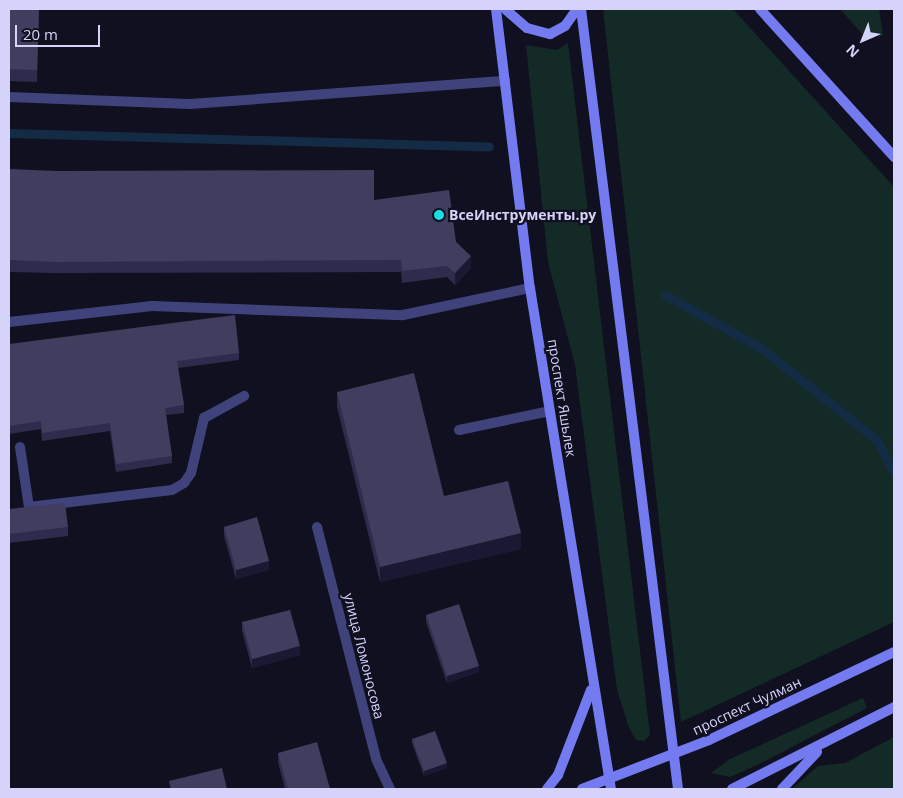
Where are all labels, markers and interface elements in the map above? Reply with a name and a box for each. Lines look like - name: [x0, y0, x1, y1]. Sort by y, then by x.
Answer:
- scale bar: [18, 15, 102, 47]
- north arrow: [838, 15, 888, 65]
- text: 20 m: [23, 24, 58, 44]
- text: N: [842, 40, 863, 62]
- place label: ВсеИнструменты.ру: [449, 207, 596, 223]
- marker: ВсеИнструменты.ру: [433, 209, 445, 221]
- street label: проспект Яшьлек: [544, 338, 580, 458]
- street label: улица Ломоносова: [340, 591, 388, 721]
- street label: проспект Чулман: [690, 673, 804, 739]

